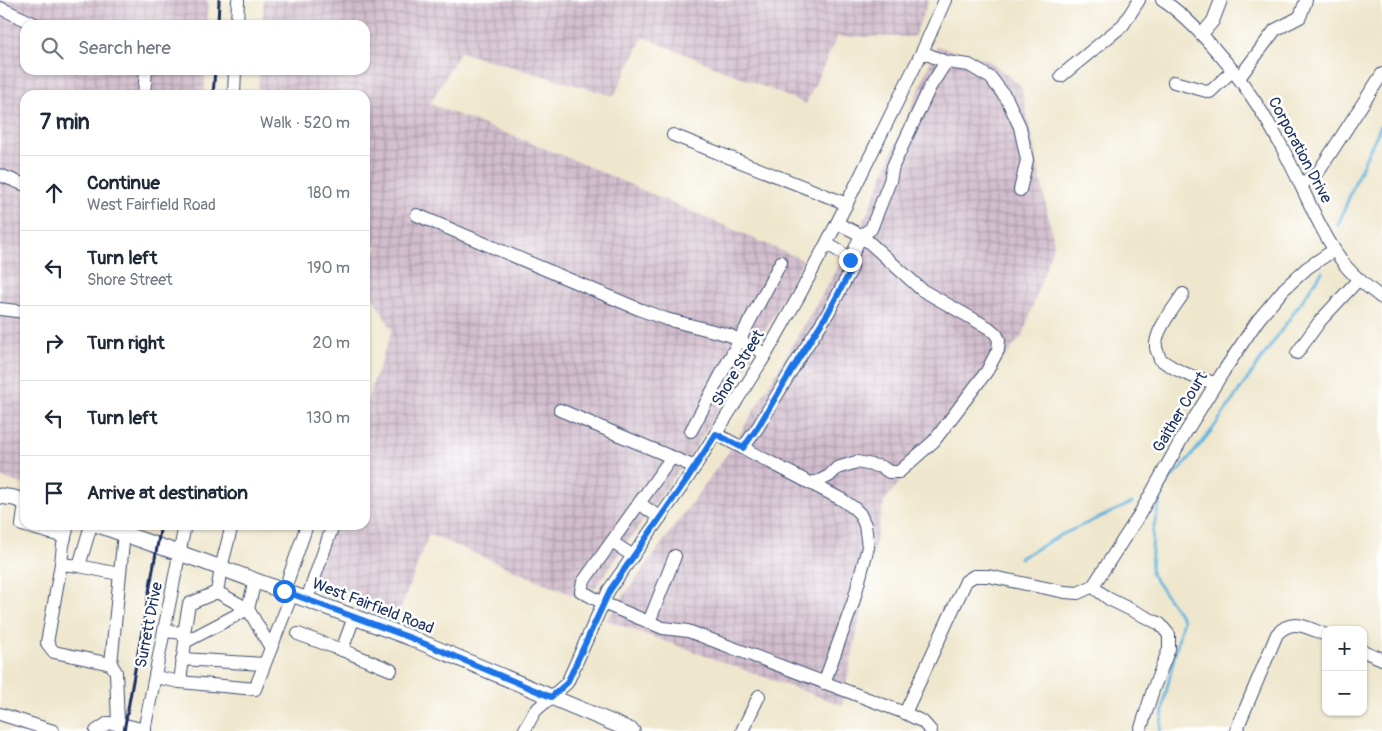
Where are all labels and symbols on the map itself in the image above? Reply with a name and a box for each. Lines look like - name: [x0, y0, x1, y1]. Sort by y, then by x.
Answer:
- street label: Corporation Drive: [1264, 93, 1336, 207]
- route end: [839, 249, 862, 272]
- street label: Shore Street: [707, 326, 769, 410]
- street label: Gaither Court: [1148, 368, 1212, 456]
- street label: West Fairfield Road: [309, 574, 437, 638]
- street label: Surrett Drive: [131, 580, 167, 670]
- route start: [273, 580, 296, 603]

